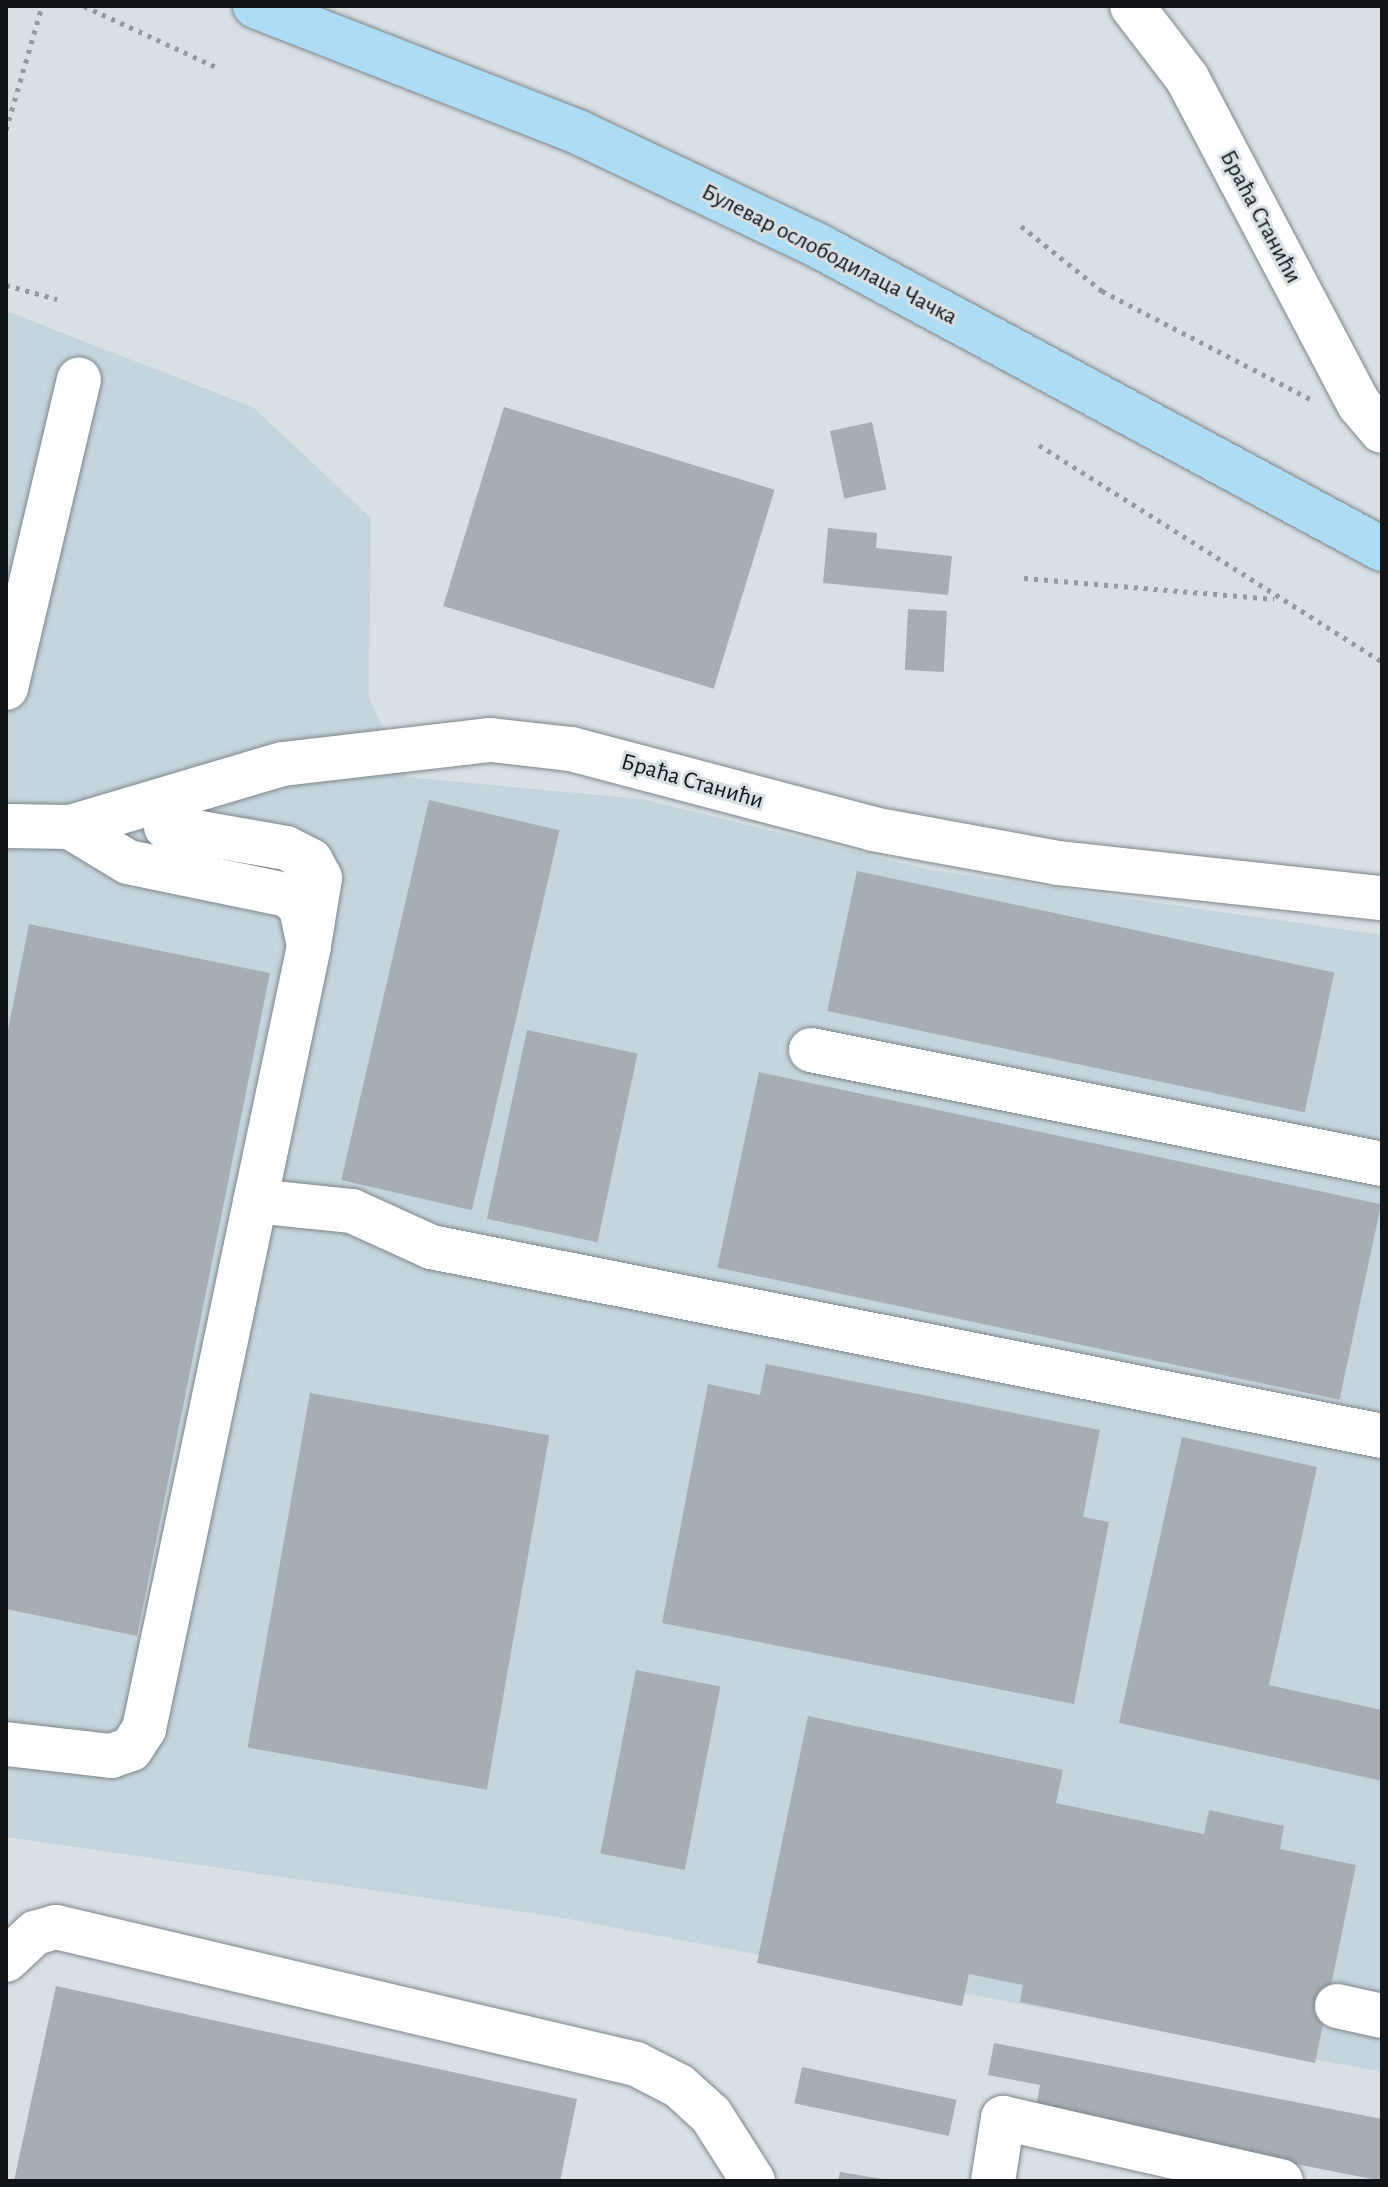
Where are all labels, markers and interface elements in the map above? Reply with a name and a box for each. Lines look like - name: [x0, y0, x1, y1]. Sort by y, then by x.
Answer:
- street label: Браћа Станићи: [1213, 145, 1307, 289]
- street label: Булевар ослободилаца Чачка: [696, 178, 962, 332]
- street label: Браћа Станићи: [617, 748, 767, 816]

